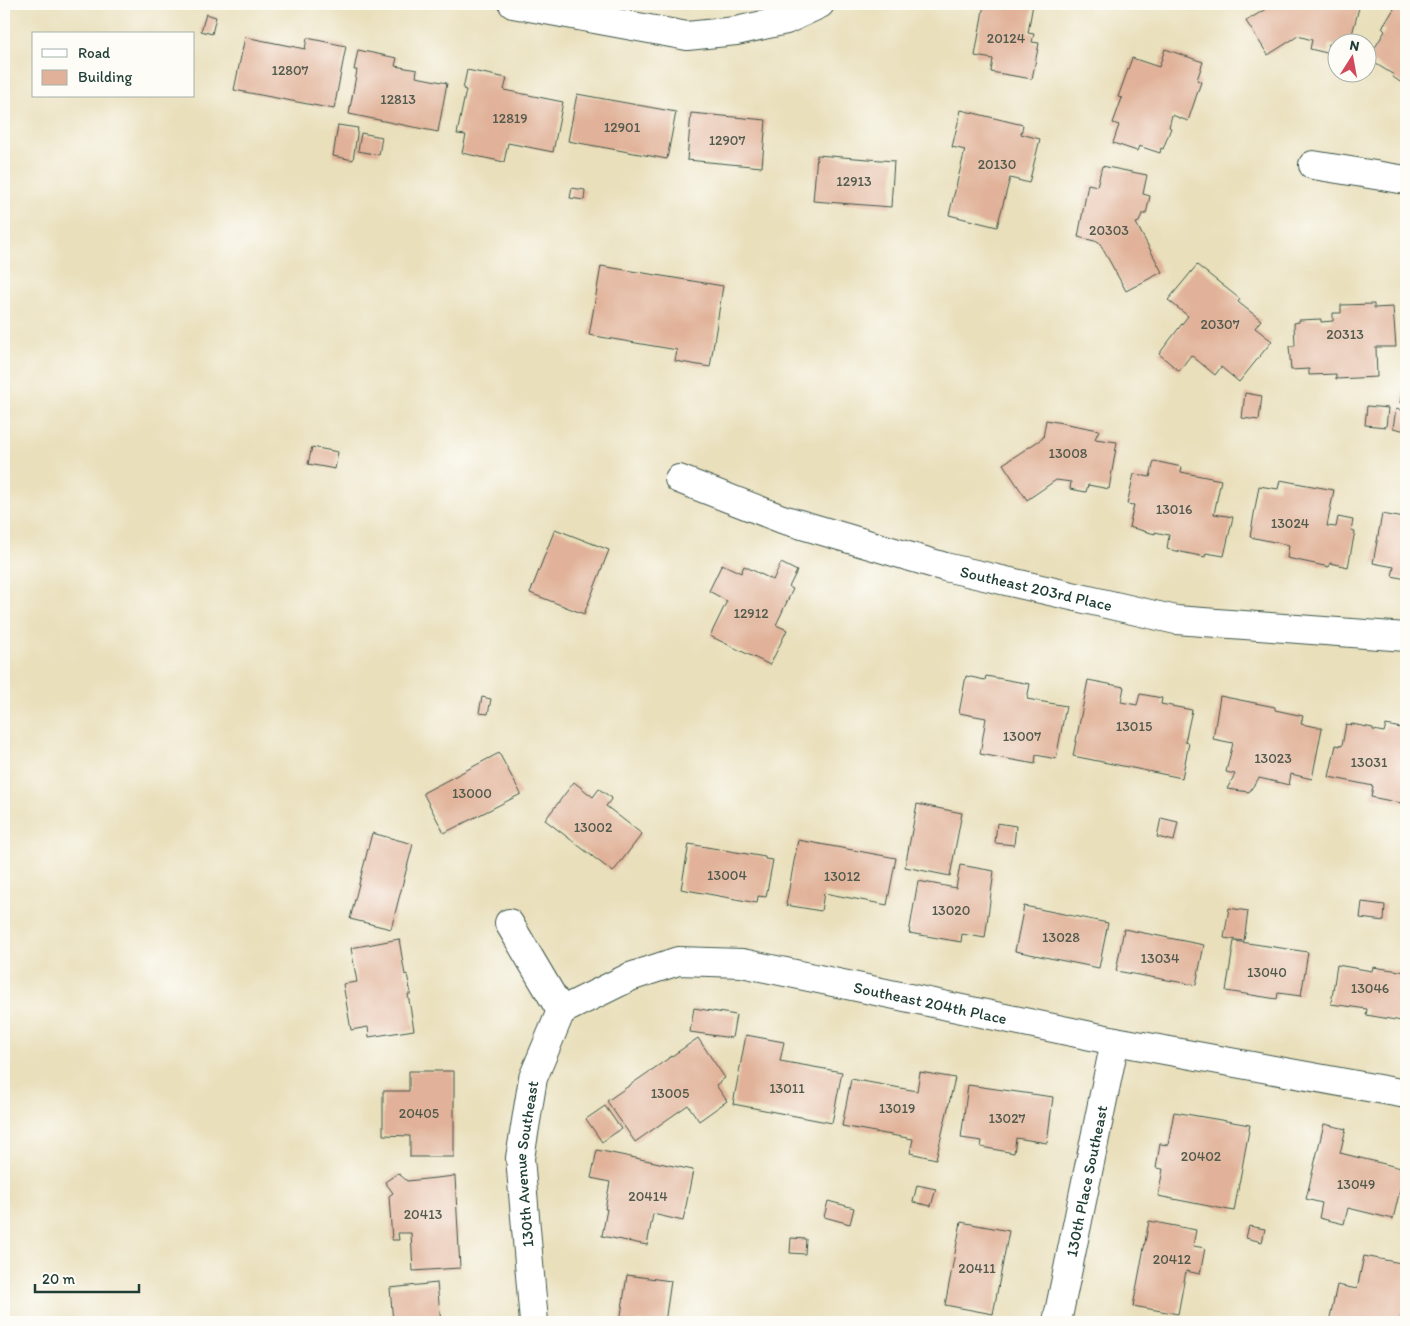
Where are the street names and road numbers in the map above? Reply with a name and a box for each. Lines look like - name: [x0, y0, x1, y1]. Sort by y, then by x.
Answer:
- street label: Southeast 203rd Place: [958, 562, 1114, 615]
- street label: Southeast 204th Place: [852, 978, 1009, 1028]
- street label: 130th Avenue Southeast: [511, 1079, 542, 1248]
- street label: 130th Place Southeast: [1062, 1104, 1111, 1258]

